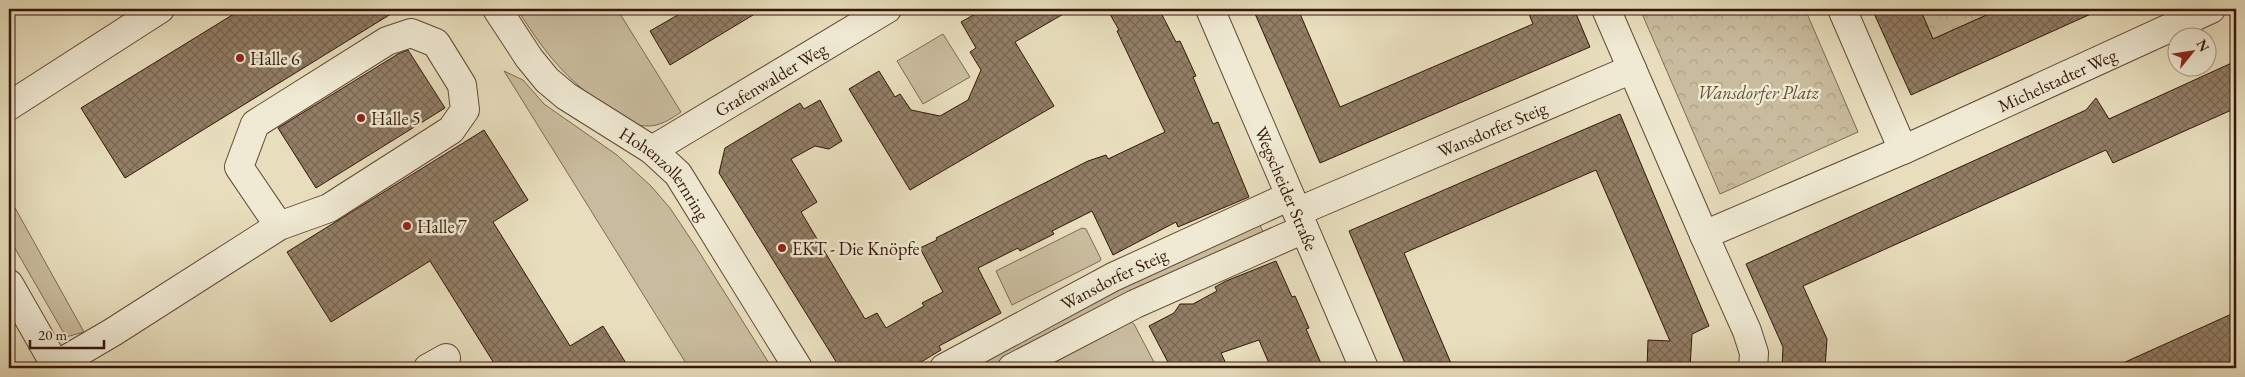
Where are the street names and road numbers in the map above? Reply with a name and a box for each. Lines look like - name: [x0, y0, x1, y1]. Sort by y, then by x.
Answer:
- street label: Grafenwalder Weg: [710, 36, 831, 121]
- street label: Michelstadter Weg: [1994, 42, 2120, 117]
- street label: Wansdorfer Steig: [1434, 95, 1550, 162]
- street label: Hohenzollernring: [615, 121, 715, 224]
- street label: Wegscheider Straße: [1250, 123, 1324, 254]
- street label: Wansdorfer Steig: [1056, 242, 1171, 315]

